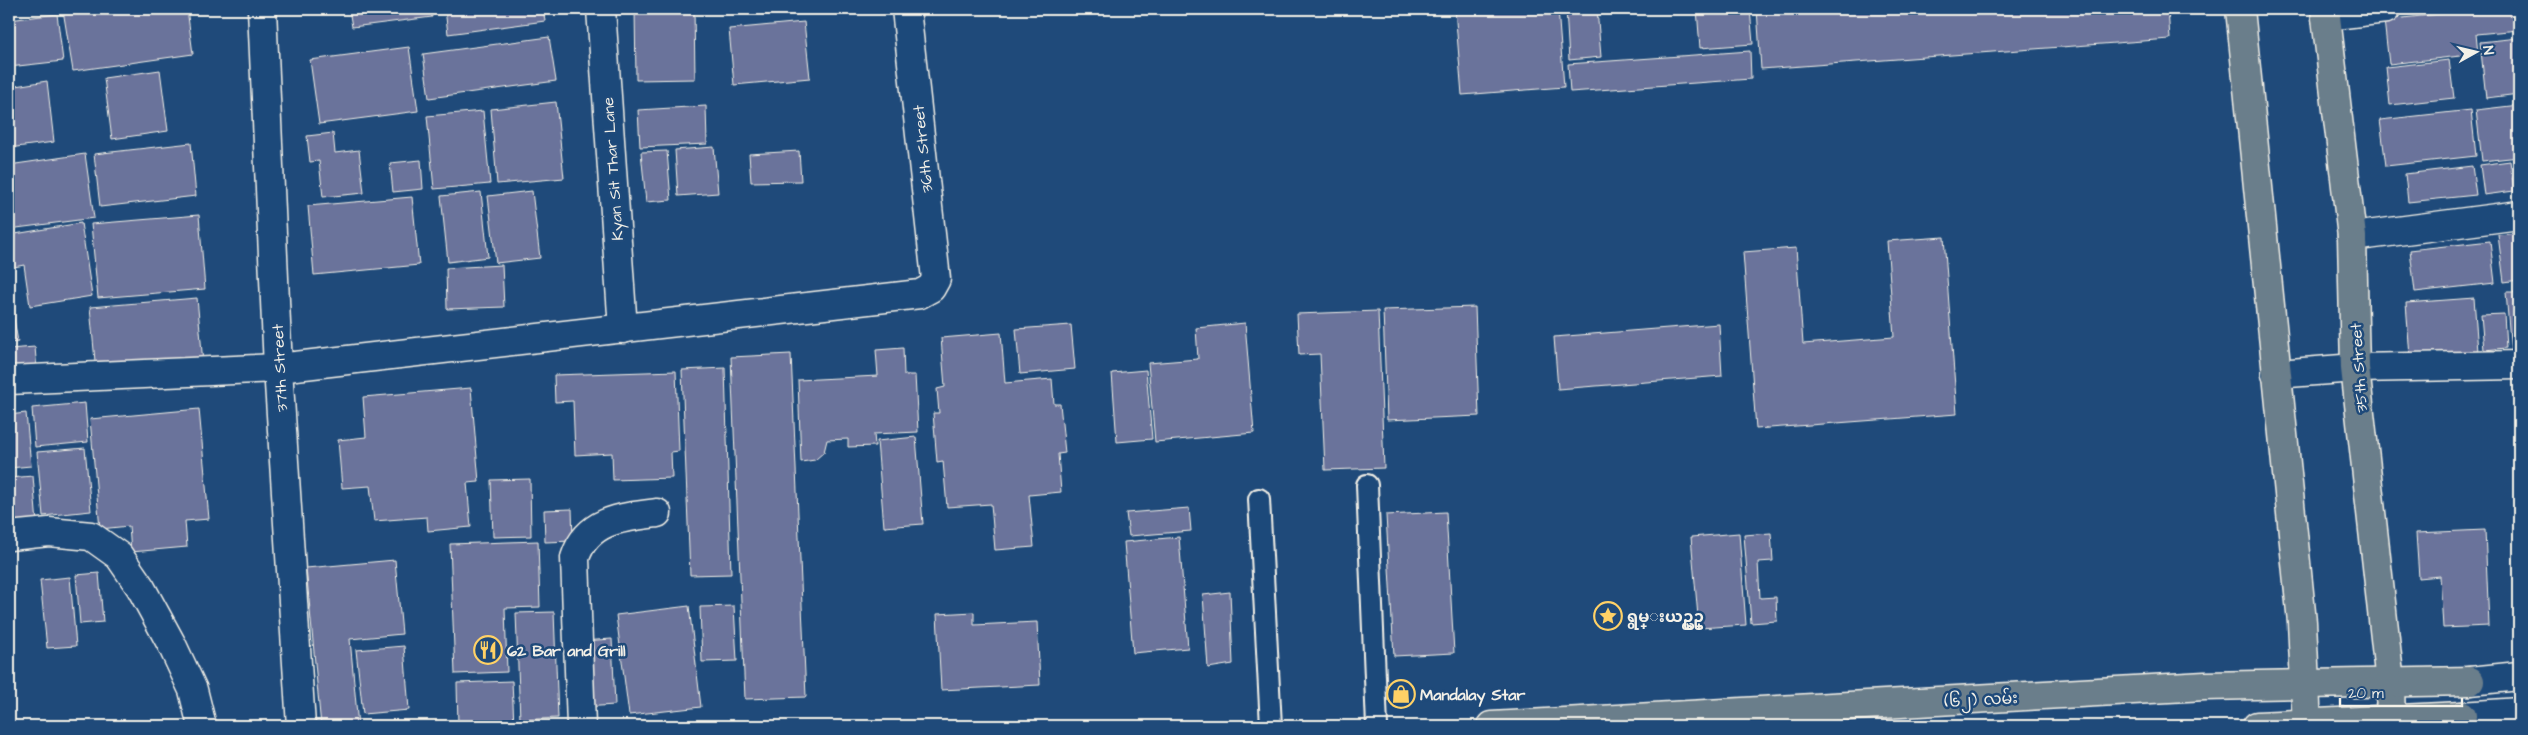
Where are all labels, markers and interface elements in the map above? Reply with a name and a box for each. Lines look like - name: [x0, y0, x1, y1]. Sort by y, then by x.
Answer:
- north arrow: [2450, 28, 2500, 78]
- text: N: [2477, 45, 2498, 56]
- street label: Kyan Sit Thar Lane: [597, 96, 630, 241]
- street label: 36th Street: [907, 103, 939, 194]
- street label: 35th Street: [2345, 322, 2373, 413]
- street label: 37th Street: [267, 323, 293, 413]
- place icon: ရွမ္းယဥ္ယဥ္: [1593, 601, 1623, 631]
- place label: ရွမ္းယဥ္ယဥ္: [1627, 606, 1704, 630]
- restaurant icon: 62 Bar and Grill: [473, 635, 503, 665]
- place label: 62 Bar and Grill: [507, 640, 626, 662]
- scale bar: [2340, 675, 2463, 707]
- shop icon: Mandalay Star: [1386, 679, 1416, 709]
- text: 20 m: [2348, 683, 2384, 704]
- place label: Mandalay Star: [1420, 684, 1525, 707]
- street label: (၆၂) လမ်း: [1944, 686, 2018, 715]

